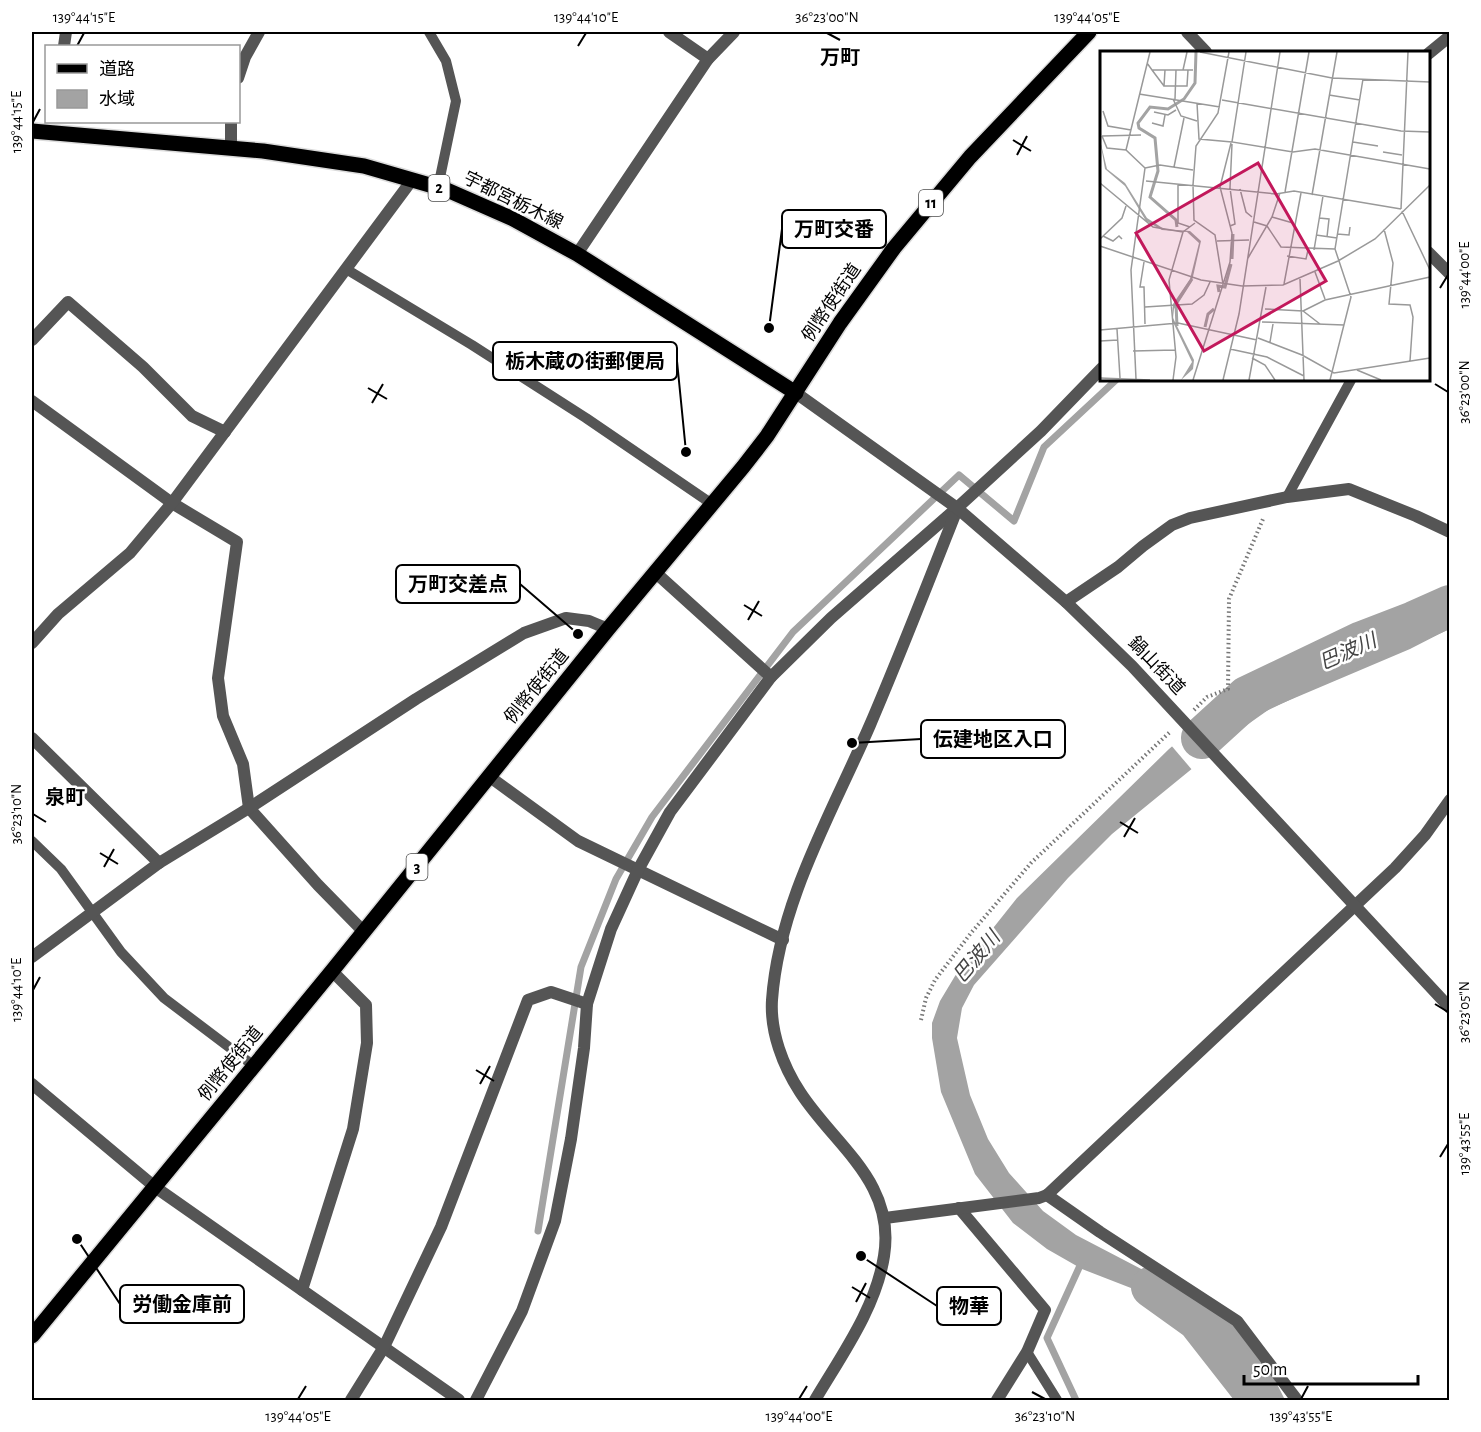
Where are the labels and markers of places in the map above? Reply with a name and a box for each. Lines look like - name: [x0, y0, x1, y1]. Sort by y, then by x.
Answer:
- callout: 万町交番: [782, 210, 886, 248]
- callout: 栃木蔵の街郵便局: [493, 342, 677, 380]
- callout: 万町交差点: [396, 565, 520, 603]
- callout: 伝建地区入口: [921, 720, 1065, 758]
- callout: 労働金庫前: [120, 1285, 244, 1323]
- callout: 物華: [937, 1287, 1001, 1325]

